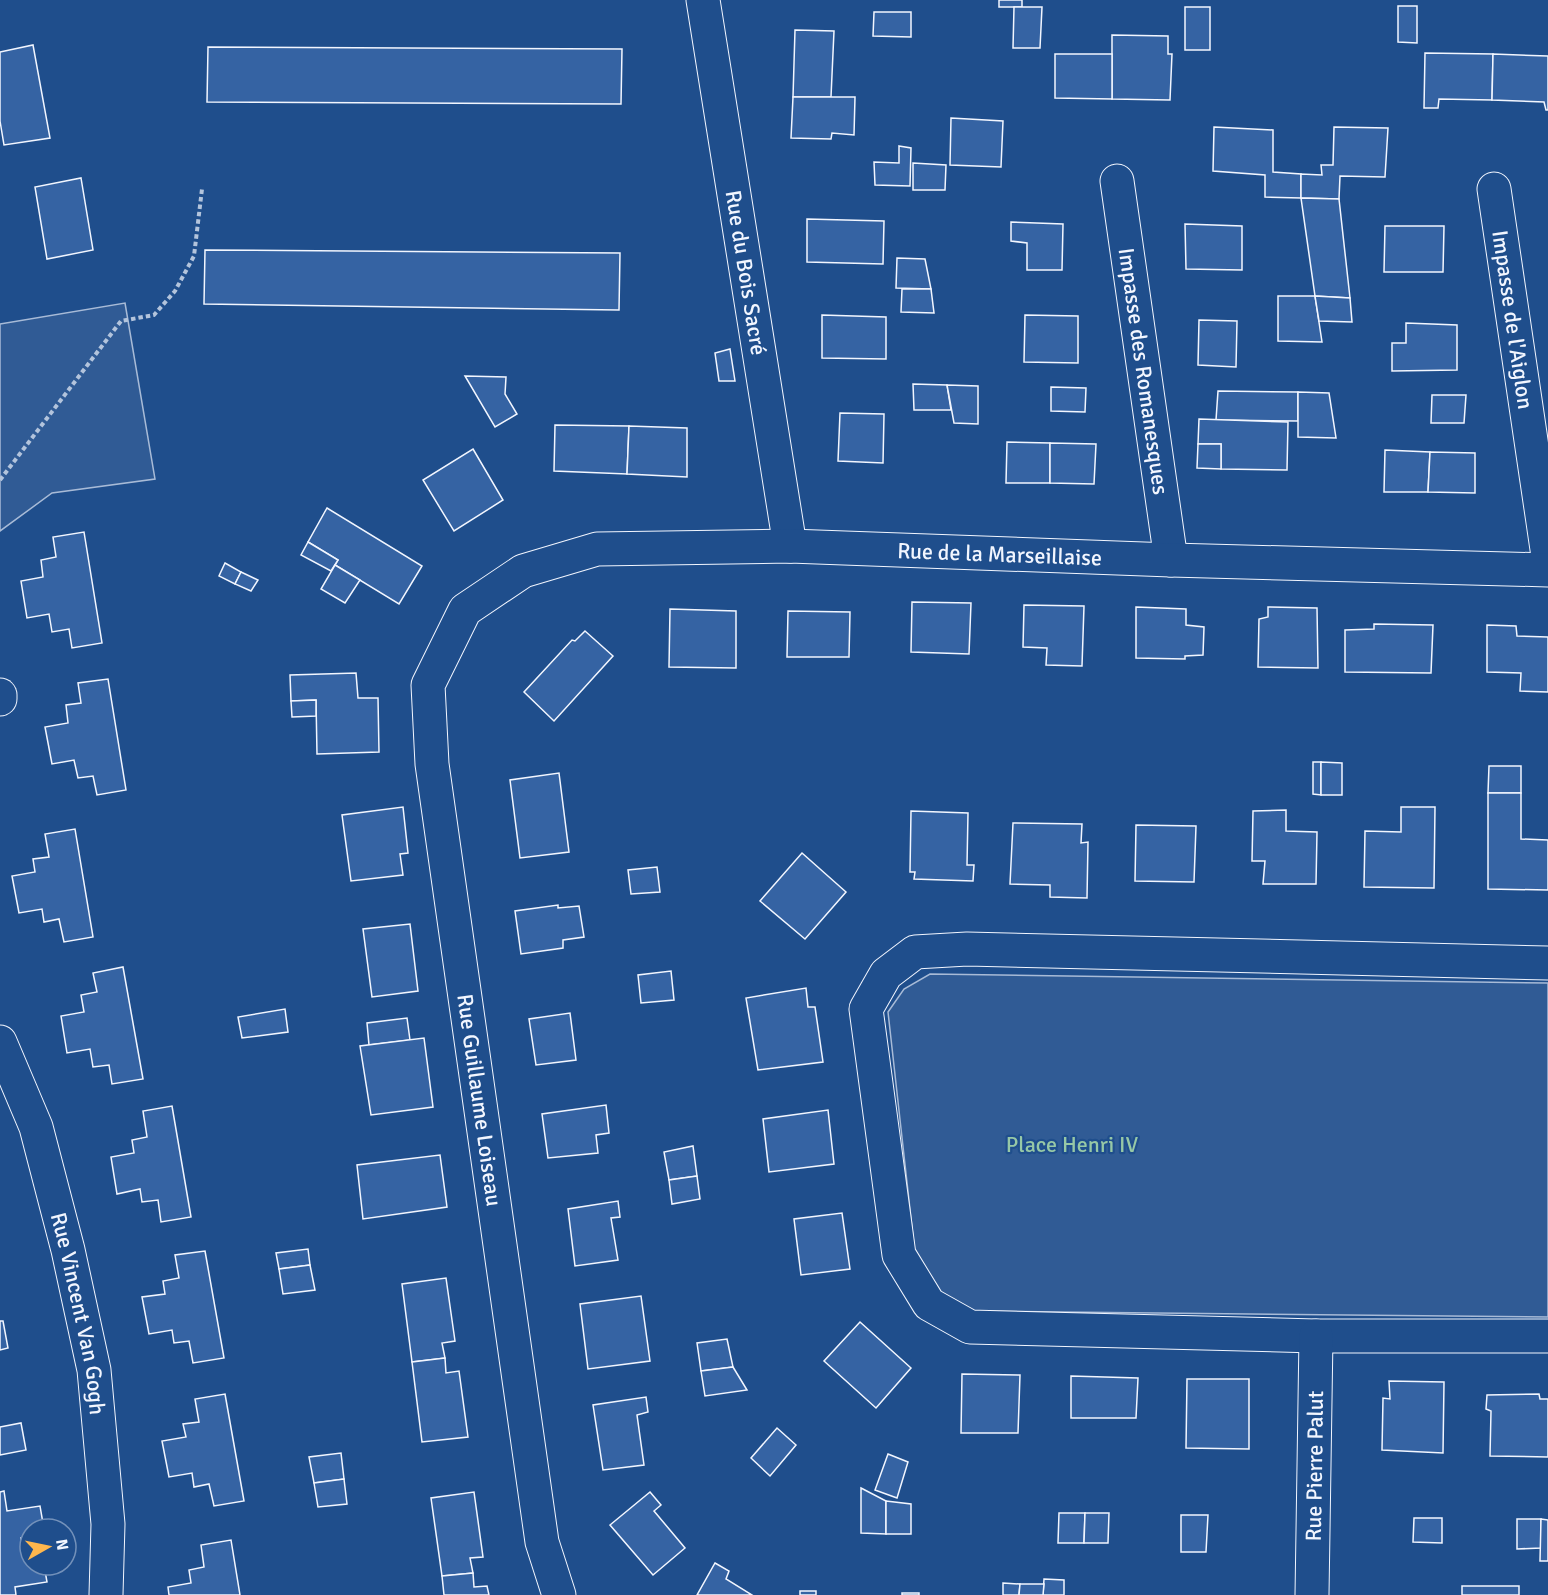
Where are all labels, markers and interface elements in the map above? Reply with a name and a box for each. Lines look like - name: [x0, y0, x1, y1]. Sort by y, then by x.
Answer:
- street label: Rue du Bois Sacré: [719, 188, 772, 357]
- street label: Impasse de l'Aiglon: [1486, 228, 1539, 411]
- street label: Impasse des Romanesques: [1113, 246, 1175, 496]
- street label: Rue de la Marseillaise: [897, 537, 1102, 571]
- street label: Rue Guillaume Loiseau: [451, 992, 508, 1208]
- park label: Place Henri IV: [1006, 1131, 1139, 1158]
- street label: Rue Vincent Van Gogh: [45, 1210, 111, 1416]
- street label: Rue Pierre Palut: [1300, 1390, 1329, 1542]
- north arrow: [18, 1517, 78, 1577]
- text: N: [51, 1538, 73, 1552]

